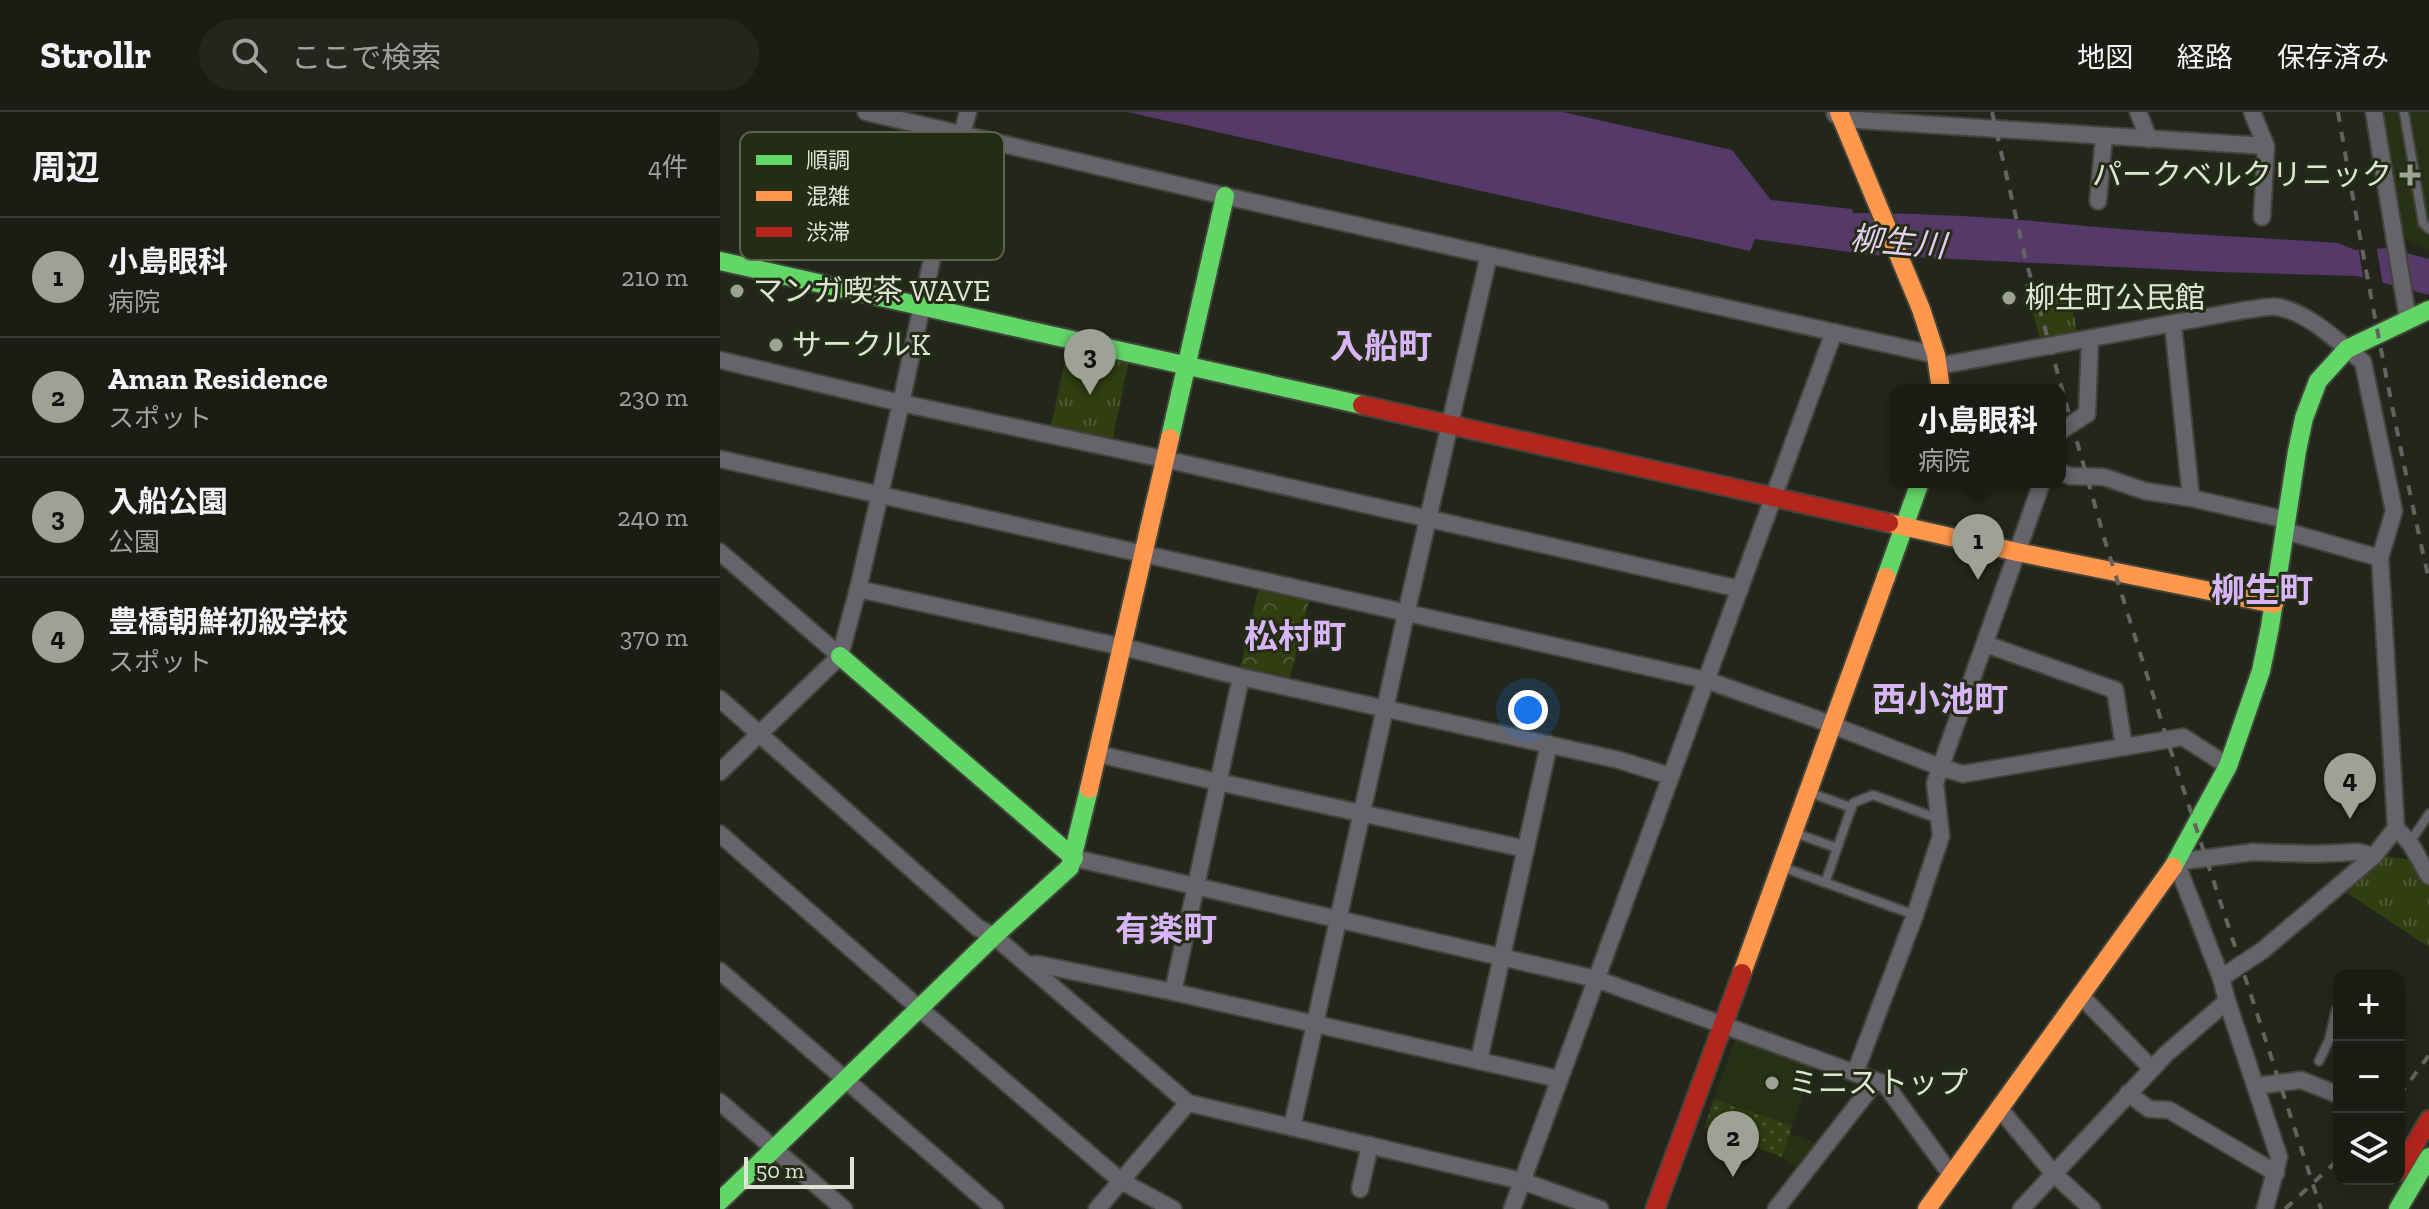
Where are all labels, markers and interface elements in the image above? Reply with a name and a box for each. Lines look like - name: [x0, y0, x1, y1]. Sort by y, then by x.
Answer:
- search box: [199, 19, 759, 91]
- text: Strollr: [40, 32, 151, 78]
- icon: search: [227, 33, 271, 77]
- text: ここで検索: [291, 40, 441, 76]
- text: 地図: [2077, 41, 2133, 74]
- text: 経路: [2177, 41, 2233, 74]
- text: 保存済み: [2277, 41, 2389, 74]
- legend: [740, 132, 1004, 260]
- text: 周辺: [32, 147, 100, 188]
- text: 順調: [806, 147, 850, 174]
- text: 4件: [648, 151, 688, 183]
- place label: パークベルクリニック: [2092, 157, 2392, 193]
- marker: パークベルクリニック: [2399, 164, 2421, 186]
- text: 混雑: [806, 183, 850, 210]
- text: 渋滞: [806, 219, 850, 246]
- water label: 柳生川: [1849, 219, 1950, 265]
- text: 小島眼科: [108, 244, 228, 280]
- text: 1: [53, 261, 63, 293]
- text: 210 m: [621, 261, 688, 293]
- place label: マンガ喫茶 WAVE: [753, 273, 991, 309]
- place label: 柳生町公民館: [2025, 280, 2205, 316]
- marker: マンガ喫茶 WAVE: [728, 282, 746, 300]
- text: 病院: [108, 286, 160, 318]
- marker: 柳生町公民館: [2000, 289, 2018, 307]
- district label: 入船町: [1330, 326, 1432, 367]
- place label: サークルK: [792, 327, 931, 363]
- pin: 3: [1064, 329, 1116, 395]
- marker: サークルK: [767, 336, 785, 354]
- text: Aman Residence: [108, 361, 328, 397]
- text: 2: [51, 381, 65, 413]
- text: 230 m: [619, 381, 688, 413]
- popup: [1890, 384, 2066, 488]
- text: スポット: [108, 402, 212, 434]
- text: 小島眼科: [1918, 403, 2038, 439]
- text: 病院: [1918, 445, 1970, 477]
- text: 入船公園: [108, 484, 228, 520]
- text: 3: [51, 501, 65, 533]
- text: 240 m: [617, 501, 688, 533]
- pin: 1: [1952, 514, 2004, 580]
- text: 公園: [108, 526, 160, 558]
- district label: 柳生町: [2211, 570, 2313, 611]
- text: 豊橋朝鮮初級学校: [108, 604, 348, 640]
- district label: 松村町: [1244, 616, 1346, 657]
- text: 4: [51, 621, 65, 653]
- text: 370 m: [620, 621, 688, 653]
- text: スポット: [108, 646, 212, 678]
- district label: 西小池町: [1872, 679, 2008, 720]
- your location: [1508, 690, 1548, 730]
- pin: 4: [2324, 753, 2376, 819]
- district label: 有楽町: [1115, 909, 1217, 950]
- map controls: [2333, 969, 2405, 1185]
- button: +: [2333, 969, 2405, 1041]
- button: −: [2333, 1041, 2405, 1113]
- place label: ミニストップ: [1788, 1065, 1968, 1101]
- marker: ミニストップ: [1763, 1074, 1781, 1092]
- pin: 2: [1707, 1111, 1759, 1177]
- button: layers: [2333, 1113, 2405, 1185]
- scale bar: [744, 1153, 854, 1189]
- text: 50 m: [756, 1157, 804, 1184]

